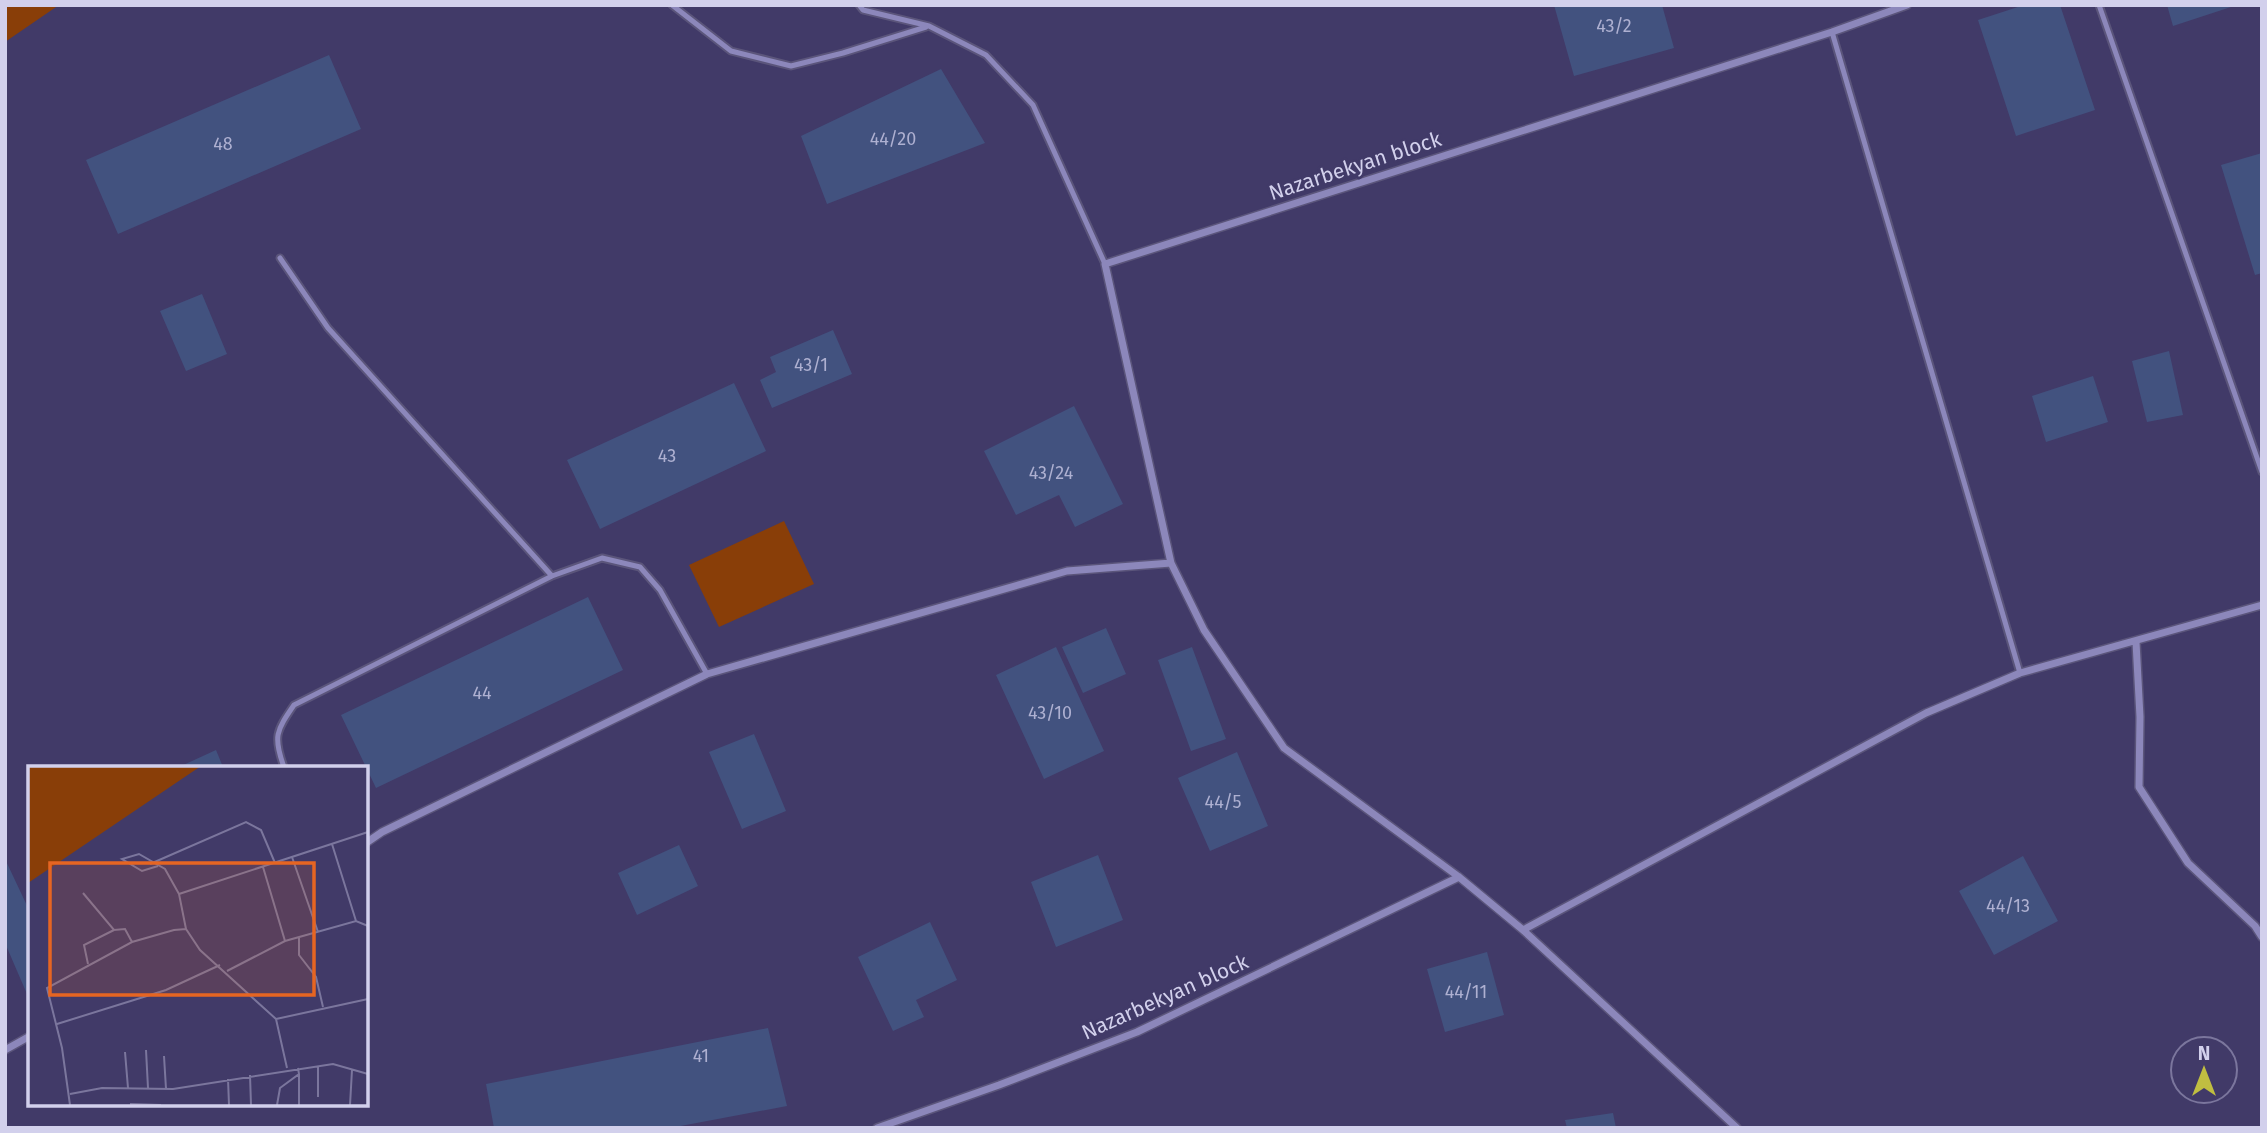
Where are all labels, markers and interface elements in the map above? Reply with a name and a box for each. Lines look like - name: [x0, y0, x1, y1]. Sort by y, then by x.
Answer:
- house number: 43/2: [1596, 15, 1632, 37]
- street label: Nazarbekyan block: [1266, 126, 1445, 206]
- house number: 44/20: [870, 128, 916, 150]
- house number: 48: [213, 133, 233, 155]
- house number: 43/1: [794, 354, 828, 376]
- house number: 43: [658, 445, 676, 467]
- house number: 43/24: [1029, 462, 1074, 484]
- house number: 44: [472, 682, 492, 704]
- house number: 43/10: [1028, 702, 1072, 724]
- inset map: [28, 766, 368, 1105]
- house number: 44/5: [1205, 791, 1241, 813]
- house number: 44/13: [1986, 895, 2030, 917]
- street label: Nazarbekyan block: [1078, 948, 1253, 1045]
- house number: 44/11: [1445, 981, 1487, 1003]
- north arrow: [2169, 1035, 2239, 1105]
- text: N: [2198, 1042, 2210, 1065]
- house number: 41: [693, 1045, 709, 1067]

